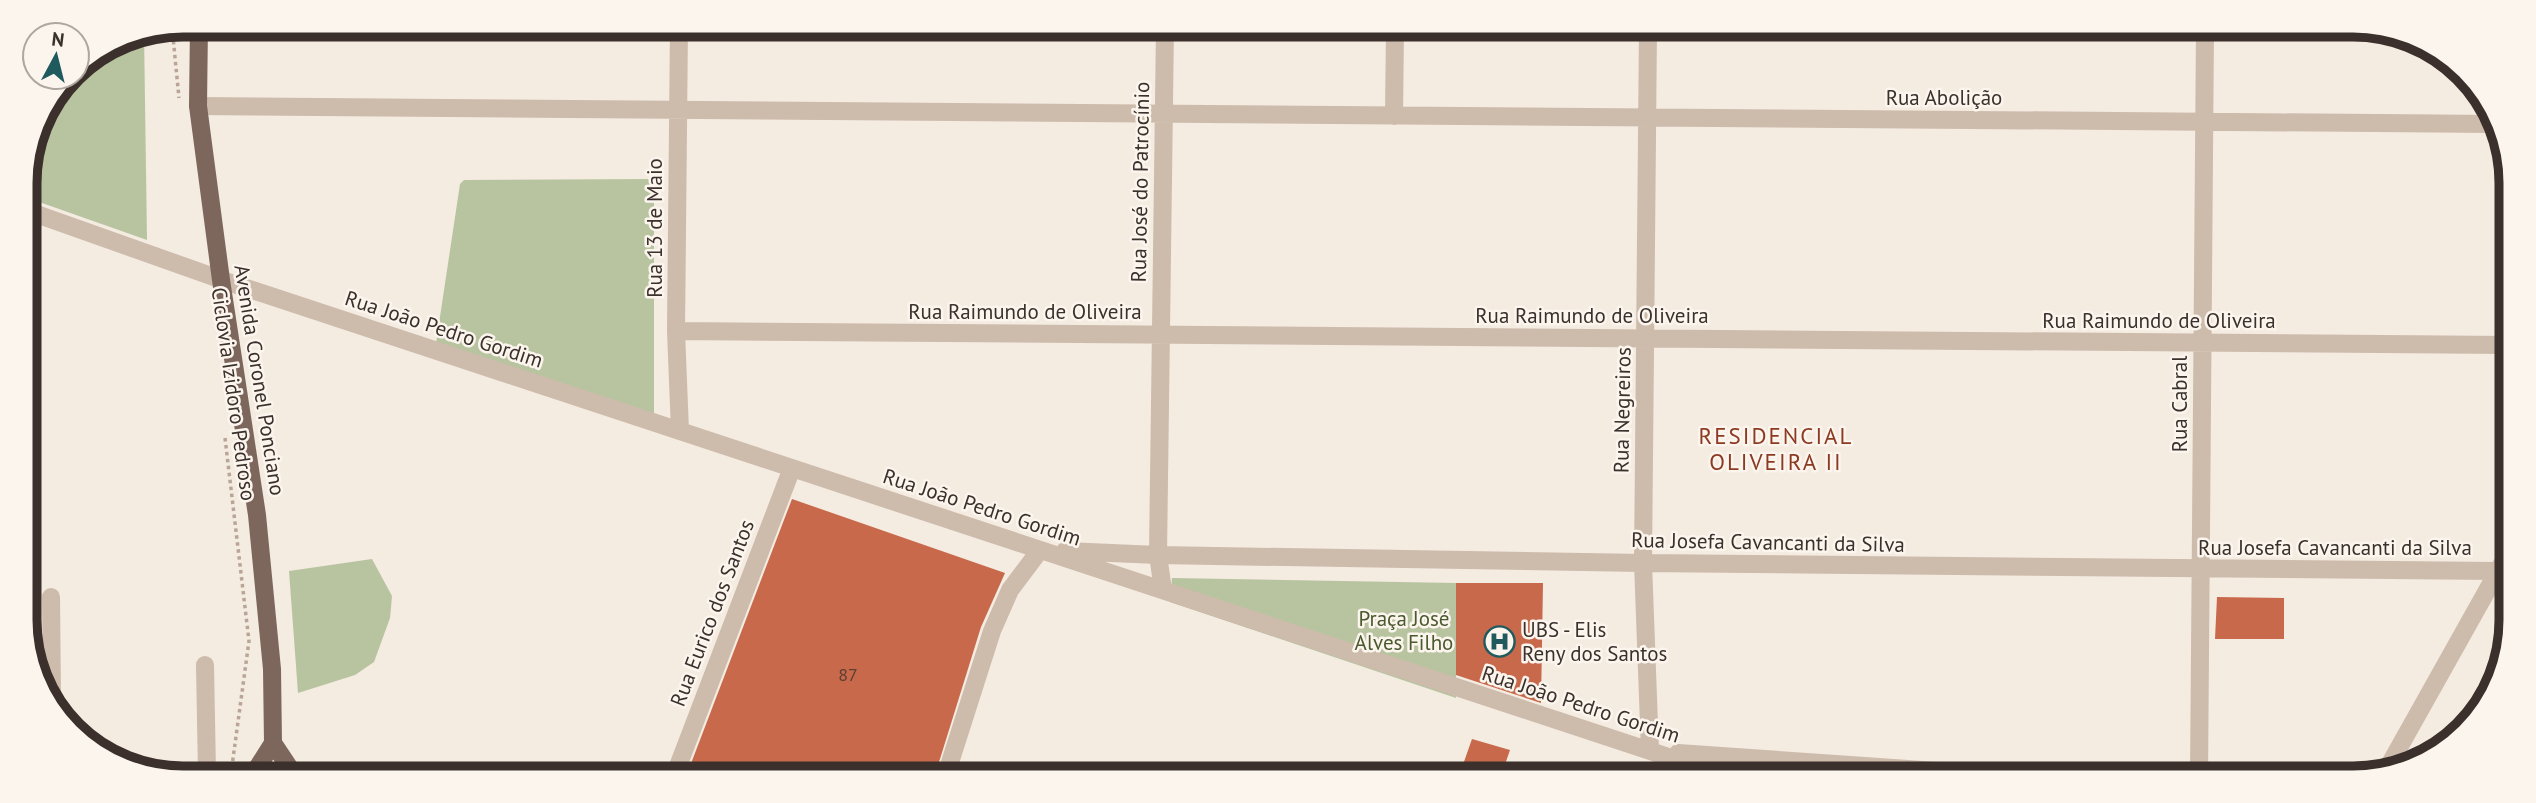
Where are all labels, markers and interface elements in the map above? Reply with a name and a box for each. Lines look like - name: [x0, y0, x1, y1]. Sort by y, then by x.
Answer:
- north arrow: [21, 21, 91, 91]
- text: N: [50, 26, 66, 52]
- street label: Rua José do Patrocínio: [1125, 81, 1155, 283]
- street label: Rua Abolição: [1886, 84, 2002, 111]
- street label: Rua 13 de Maio: [641, 158, 668, 298]
- street label: Avenida Coronel Ponciano: [228, 263, 292, 497]
- street label: Rua João Pedro Gordim: [342, 284, 546, 374]
- street label: Ciclovia Izidoro Pedroso: [206, 286, 262, 502]
- street label: Rua Raimundo de Oliveira: [908, 298, 1142, 325]
- street label: Rua Raimundo de Oliveira: [1475, 302, 1709, 329]
- street label: Rua Raimundo de Oliveira: [2042, 307, 2276, 334]
- street label: Rua Negreiros: [1607, 347, 1637, 473]
- street label: Rua Cabral: [2166, 356, 2193, 452]
- district label: RESIDENCIAL OLIVEIRA II: [1699, 421, 1853, 476]
- street label: Rua João Pedro Gordim: [880, 462, 1084, 552]
- street label: Rua Eurico dos Santos: [664, 516, 760, 710]
- street label: Rua Josefa Cavancanti da Silva: [1631, 526, 1905, 558]
- street label: Rua Josefa Cavancanti da Silva: [2198, 534, 2472, 561]
- park label: Praça José Alves Filho: [1355, 605, 1453, 656]
- place label: UBS - Elis Reny dos Santos: [1522, 616, 1667, 667]
- hospital icon: UBS - Elis Reny dos Santos: [1482, 624, 1516, 658]
- street label: Rua João Pedro Gordim: [1479, 659, 1683, 749]
- house number: 87: [838, 663, 858, 686]

